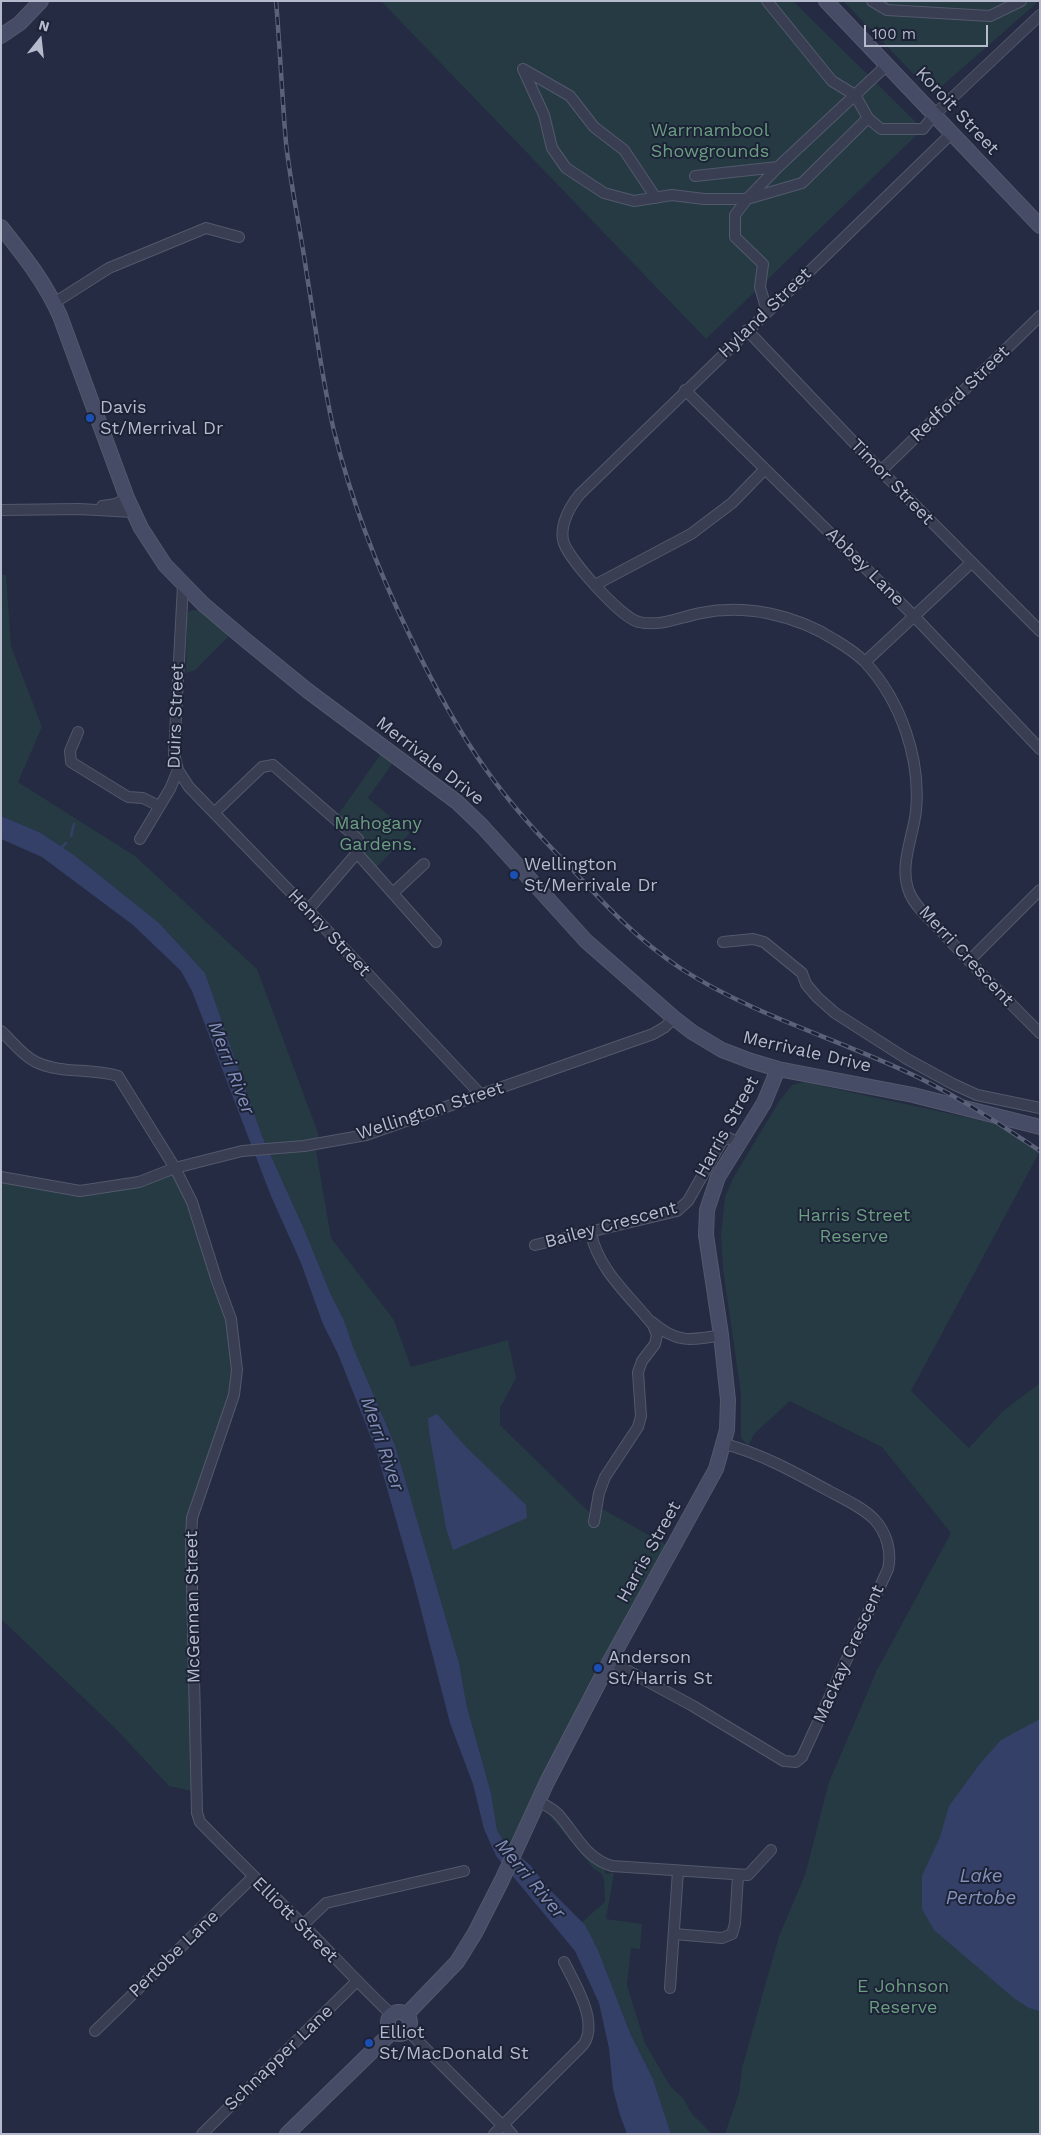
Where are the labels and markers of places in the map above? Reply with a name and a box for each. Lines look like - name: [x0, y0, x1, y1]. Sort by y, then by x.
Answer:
- place label: Davis St/Merrival Dr: [100, 397, 223, 439]
- marker: Davis St/Merrival Dr: [84, 412, 96, 424]
- place label: Wellington St/Merrivale Dr: [524, 854, 658, 896]
- marker: Wellington St/Merrivale Dr: [508, 869, 520, 881]
- place label: Anderson St/Harris St: [608, 1647, 712, 1690]
- marker: Anderson St/Harris St: [592, 1662, 604, 1674]
- place label: Elliot St/MacDonald St: [379, 2022, 529, 2064]
- marker: Elliot St/MacDonald St: [363, 2037, 375, 2049]

